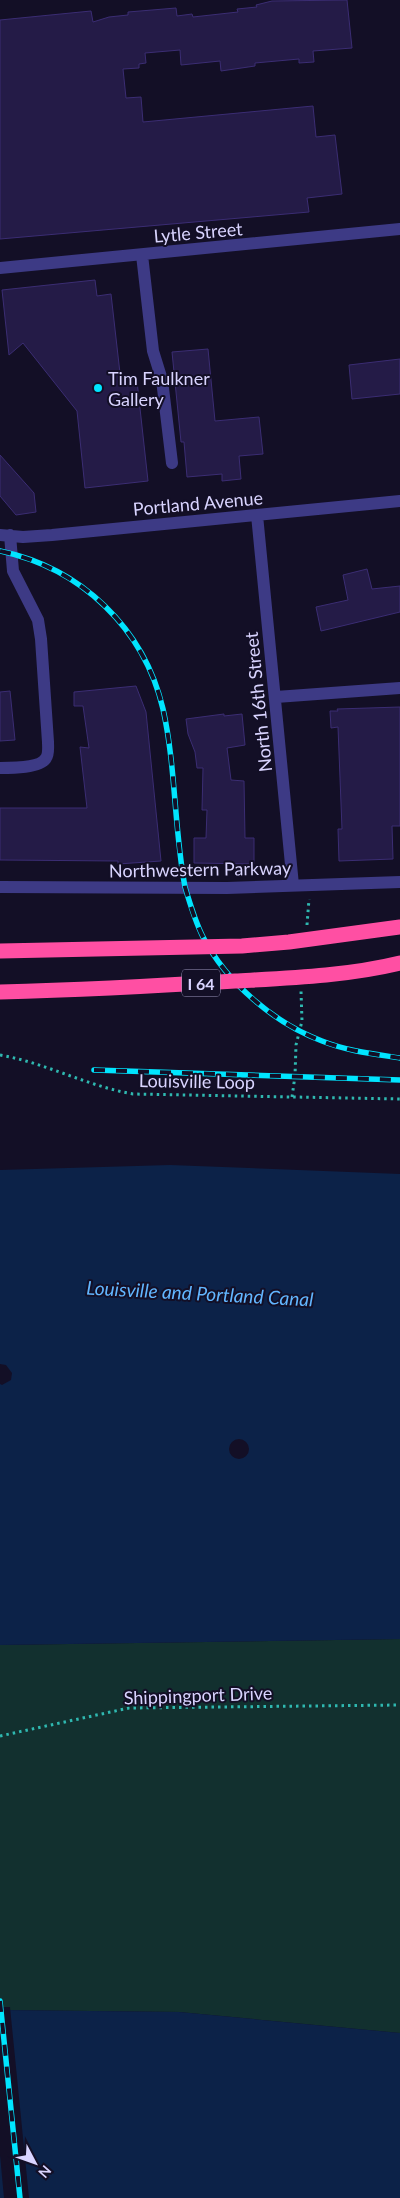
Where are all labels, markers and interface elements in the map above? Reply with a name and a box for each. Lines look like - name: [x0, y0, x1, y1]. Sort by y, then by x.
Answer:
- street label: Lytle Street: [153, 217, 244, 247]
- place label: Tim Faulkner Gallery: [108, 367, 210, 410]
- marker: Tim Faulkner Gallery: [92, 382, 104, 394]
- street label: Portland Avenue: [132, 486, 264, 520]
- street label: North 16th Street: [240, 630, 276, 773]
- street label: Northwestern Parkway: [109, 856, 292, 882]
- road number: I 64: [182, 970, 220, 996]
- street label: Louisville Loop: [139, 1069, 255, 1093]
- water label: Louisville and Portland Canal: [86, 1276, 314, 1310]
- street label: Shippingport Drive: [123, 1681, 273, 1709]
- north arrow: [10, 2138, 60, 2188]
- text: N: [35, 2162, 55, 2182]

